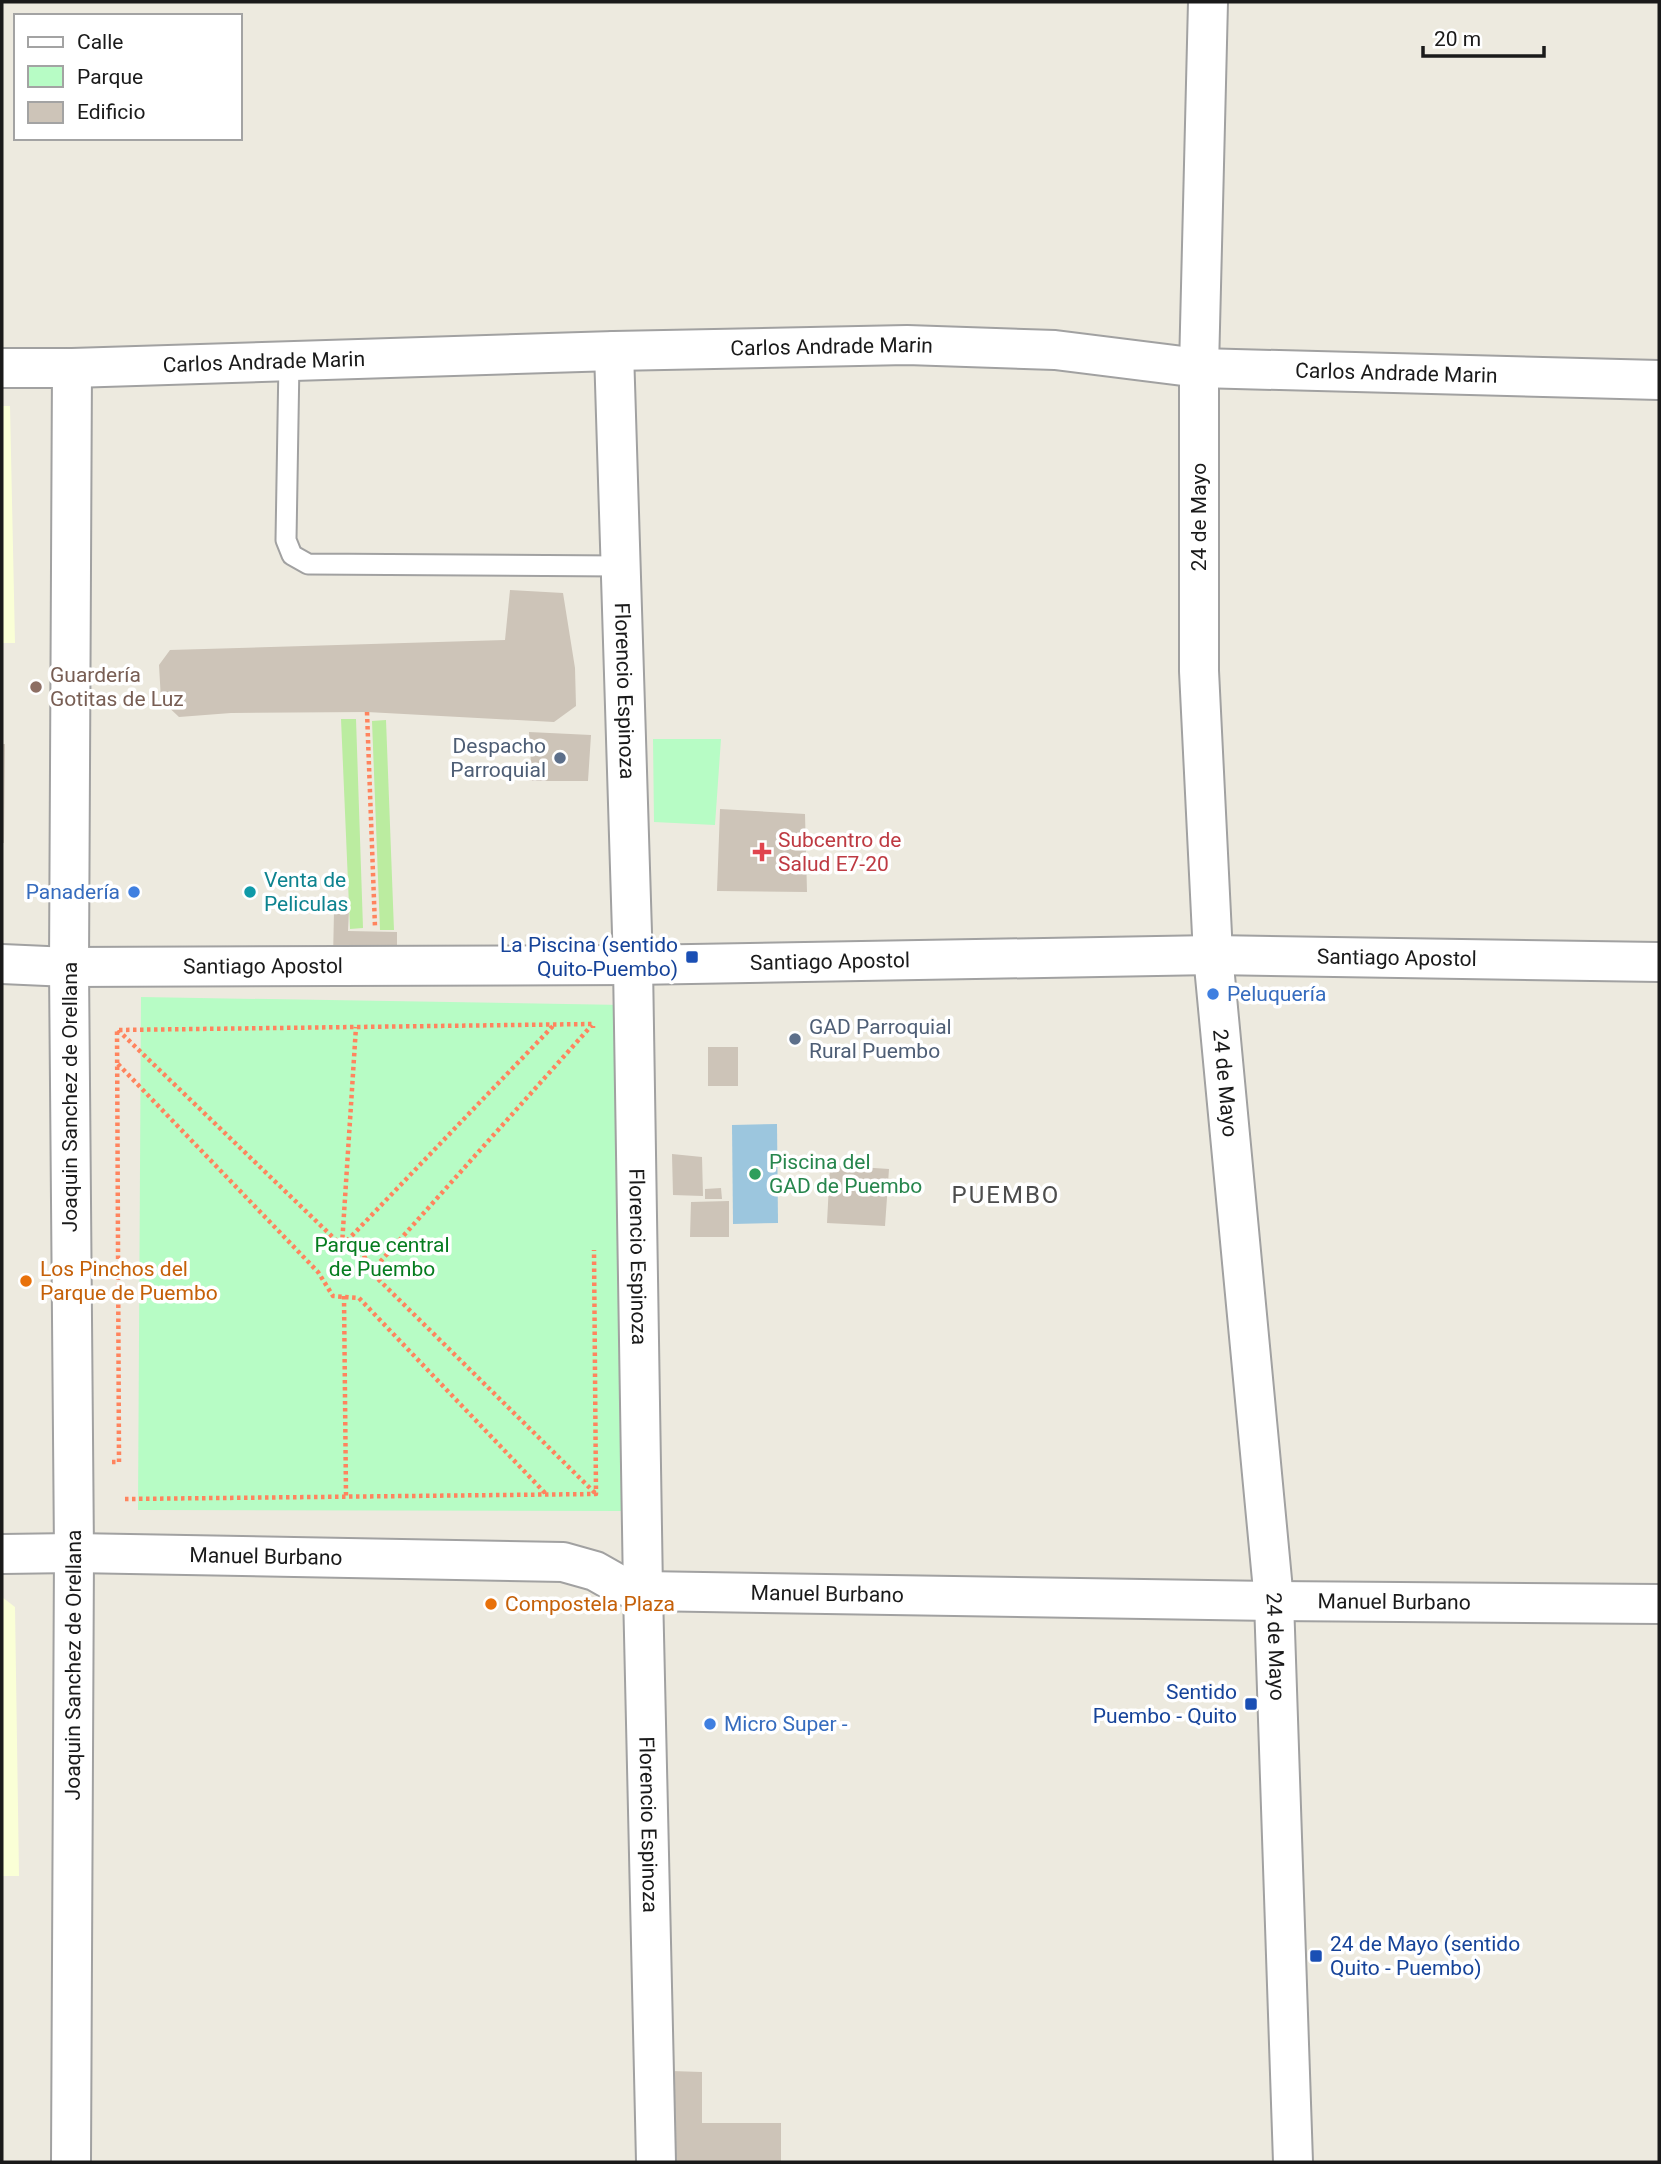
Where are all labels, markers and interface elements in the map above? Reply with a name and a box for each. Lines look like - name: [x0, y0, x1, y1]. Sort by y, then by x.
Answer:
- legend: [14, 14, 242, 140]
- scale bar: [1423, 14, 1544, 58]
- text: 20 m: [1434, 27, 1481, 51]
- text: Calle: [77, 30, 123, 54]
- text: Parque: [77, 65, 143, 89]
- text: Edificio: [77, 100, 145, 124]
- street label: Carlos Andrade Marin: [730, 333, 933, 361]
- street label: Carlos Andrade Marin: [162, 347, 365, 377]
- street label: Carlos Andrade Marin: [1295, 359, 1498, 388]
- street label: 24 de Mayo: [1187, 463, 1211, 571]
- street label: Florencio Espinoza: [610, 602, 639, 779]
- place label: Guardería Gotitas de Luz: [50, 663, 184, 711]
- marker: Guardería Gotitas de Luz: [28, 679, 44, 695]
- place label: Despacho Parroquial: [450, 734, 546, 782]
- marker: Despacho Parroquial: [552, 750, 568, 766]
- place label: Subcentro de Salud E7-20: [778, 828, 902, 876]
- marker: Subcentro de Salud E7-20: [752, 842, 772, 862]
- place label: Venta de Peliculas: [264, 868, 348, 916]
- place label: Panadería: [26, 880, 120, 904]
- marker: Panadería: [126, 884, 142, 900]
- marker: Venta de Peliculas: [242, 884, 258, 900]
- place label: La Piscina (sentido Quito-Puembo): [500, 933, 678, 981]
- street label: Santiago Apostol: [1317, 945, 1477, 971]
- street label: Santiago Apostol: [750, 948, 910, 975]
- marker: La Piscina (sentido Quito-Puembo): [684, 949, 700, 965]
- street label: Santiago Apostol: [183, 954, 343, 979]
- street label: Joaquin Sanchez de Orellana: [58, 962, 82, 1232]
- place label: Peluquería: [1227, 982, 1326, 1006]
- marker: Peluquería: [1205, 986, 1221, 1002]
- place label: GAD Parroquial Rural Puembo: [809, 1015, 952, 1063]
- street label: 24 de Mayo: [1208, 1028, 1242, 1138]
- marker: GAD Parroquial Rural Puembo: [787, 1031, 803, 1047]
- place label: Piscina del GAD de Puembo: [769, 1150, 922, 1198]
- marker: Piscina del GAD de Puembo: [747, 1166, 763, 1182]
- street label: Florencio Espinoza: [624, 1168, 651, 1345]
- district label: PUEMBO: [952, 1181, 1060, 1209]
- park label: Parque central de Puembo: [314, 1233, 450, 1281]
- place label: Los Pinchos del Parque de Puembo: [40, 1257, 218, 1305]
- marker: Los Pinchos del Parque de Puembo: [18, 1273, 34, 1289]
- street label: Joaquin Sanchez de Orellana: [61, 1530, 86, 1800]
- street label: Manuel Burbano: [189, 1543, 343, 1570]
- street label: Manuel Burbano: [751, 1581, 904, 1607]
- street label: Manuel Burbano: [1318, 1589, 1471, 1615]
- street label: 24 de Mayo: [1261, 1591, 1289, 1701]
- place label: Compostela Plaza: [505, 1592, 675, 1616]
- marker: Compostela Plaza: [483, 1596, 499, 1612]
- place label: Sentido Puembo - Quito: [1093, 1680, 1237, 1728]
- marker: Sentido Puembo - Quito: [1243, 1696, 1259, 1712]
- place label: Micro Super -: [724, 1712, 848, 1736]
- marker: Micro Super -: [702, 1716, 718, 1732]
- street label: Florencio Espinoza: [634, 1736, 662, 1913]
- place label: 24 de Mayo (sentido Quito - Puembo): [1330, 1932, 1520, 1980]
- marker: 24 de Mayo (sentido Quito - Puembo): [1308, 1948, 1324, 1964]

